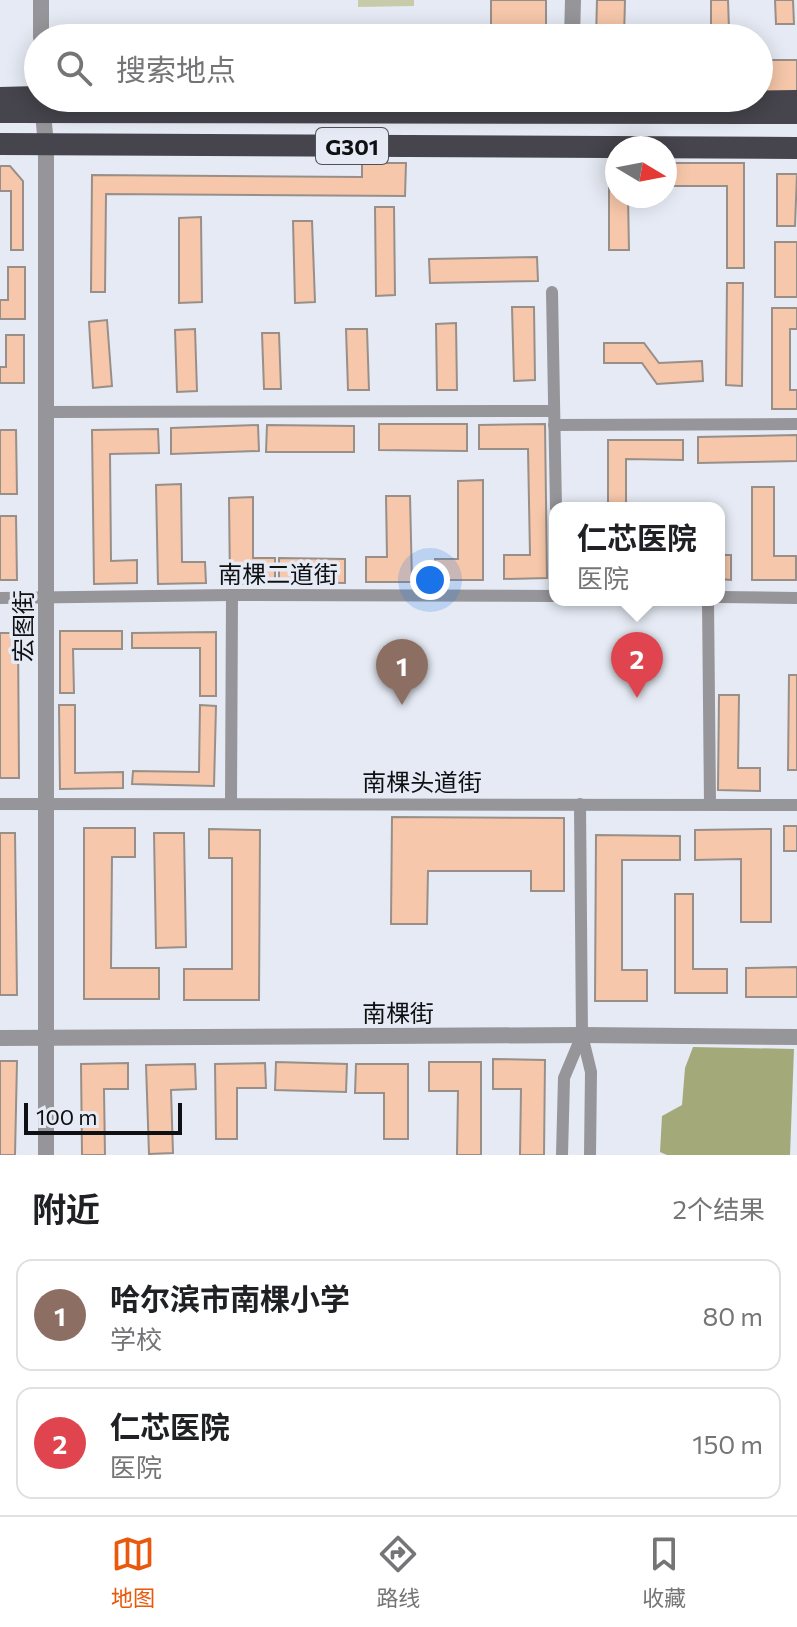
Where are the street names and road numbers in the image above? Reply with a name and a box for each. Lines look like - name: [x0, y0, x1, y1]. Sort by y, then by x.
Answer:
- road number: G301: [316, 128, 388, 164]
- street label: 南棵二道街: [218, 559, 338, 588]
- street label: 宏图街: [8, 590, 37, 662]
- street label: 南棵头道街: [362, 767, 482, 796]
- street label: 南棵街: [362, 998, 434, 1027]

